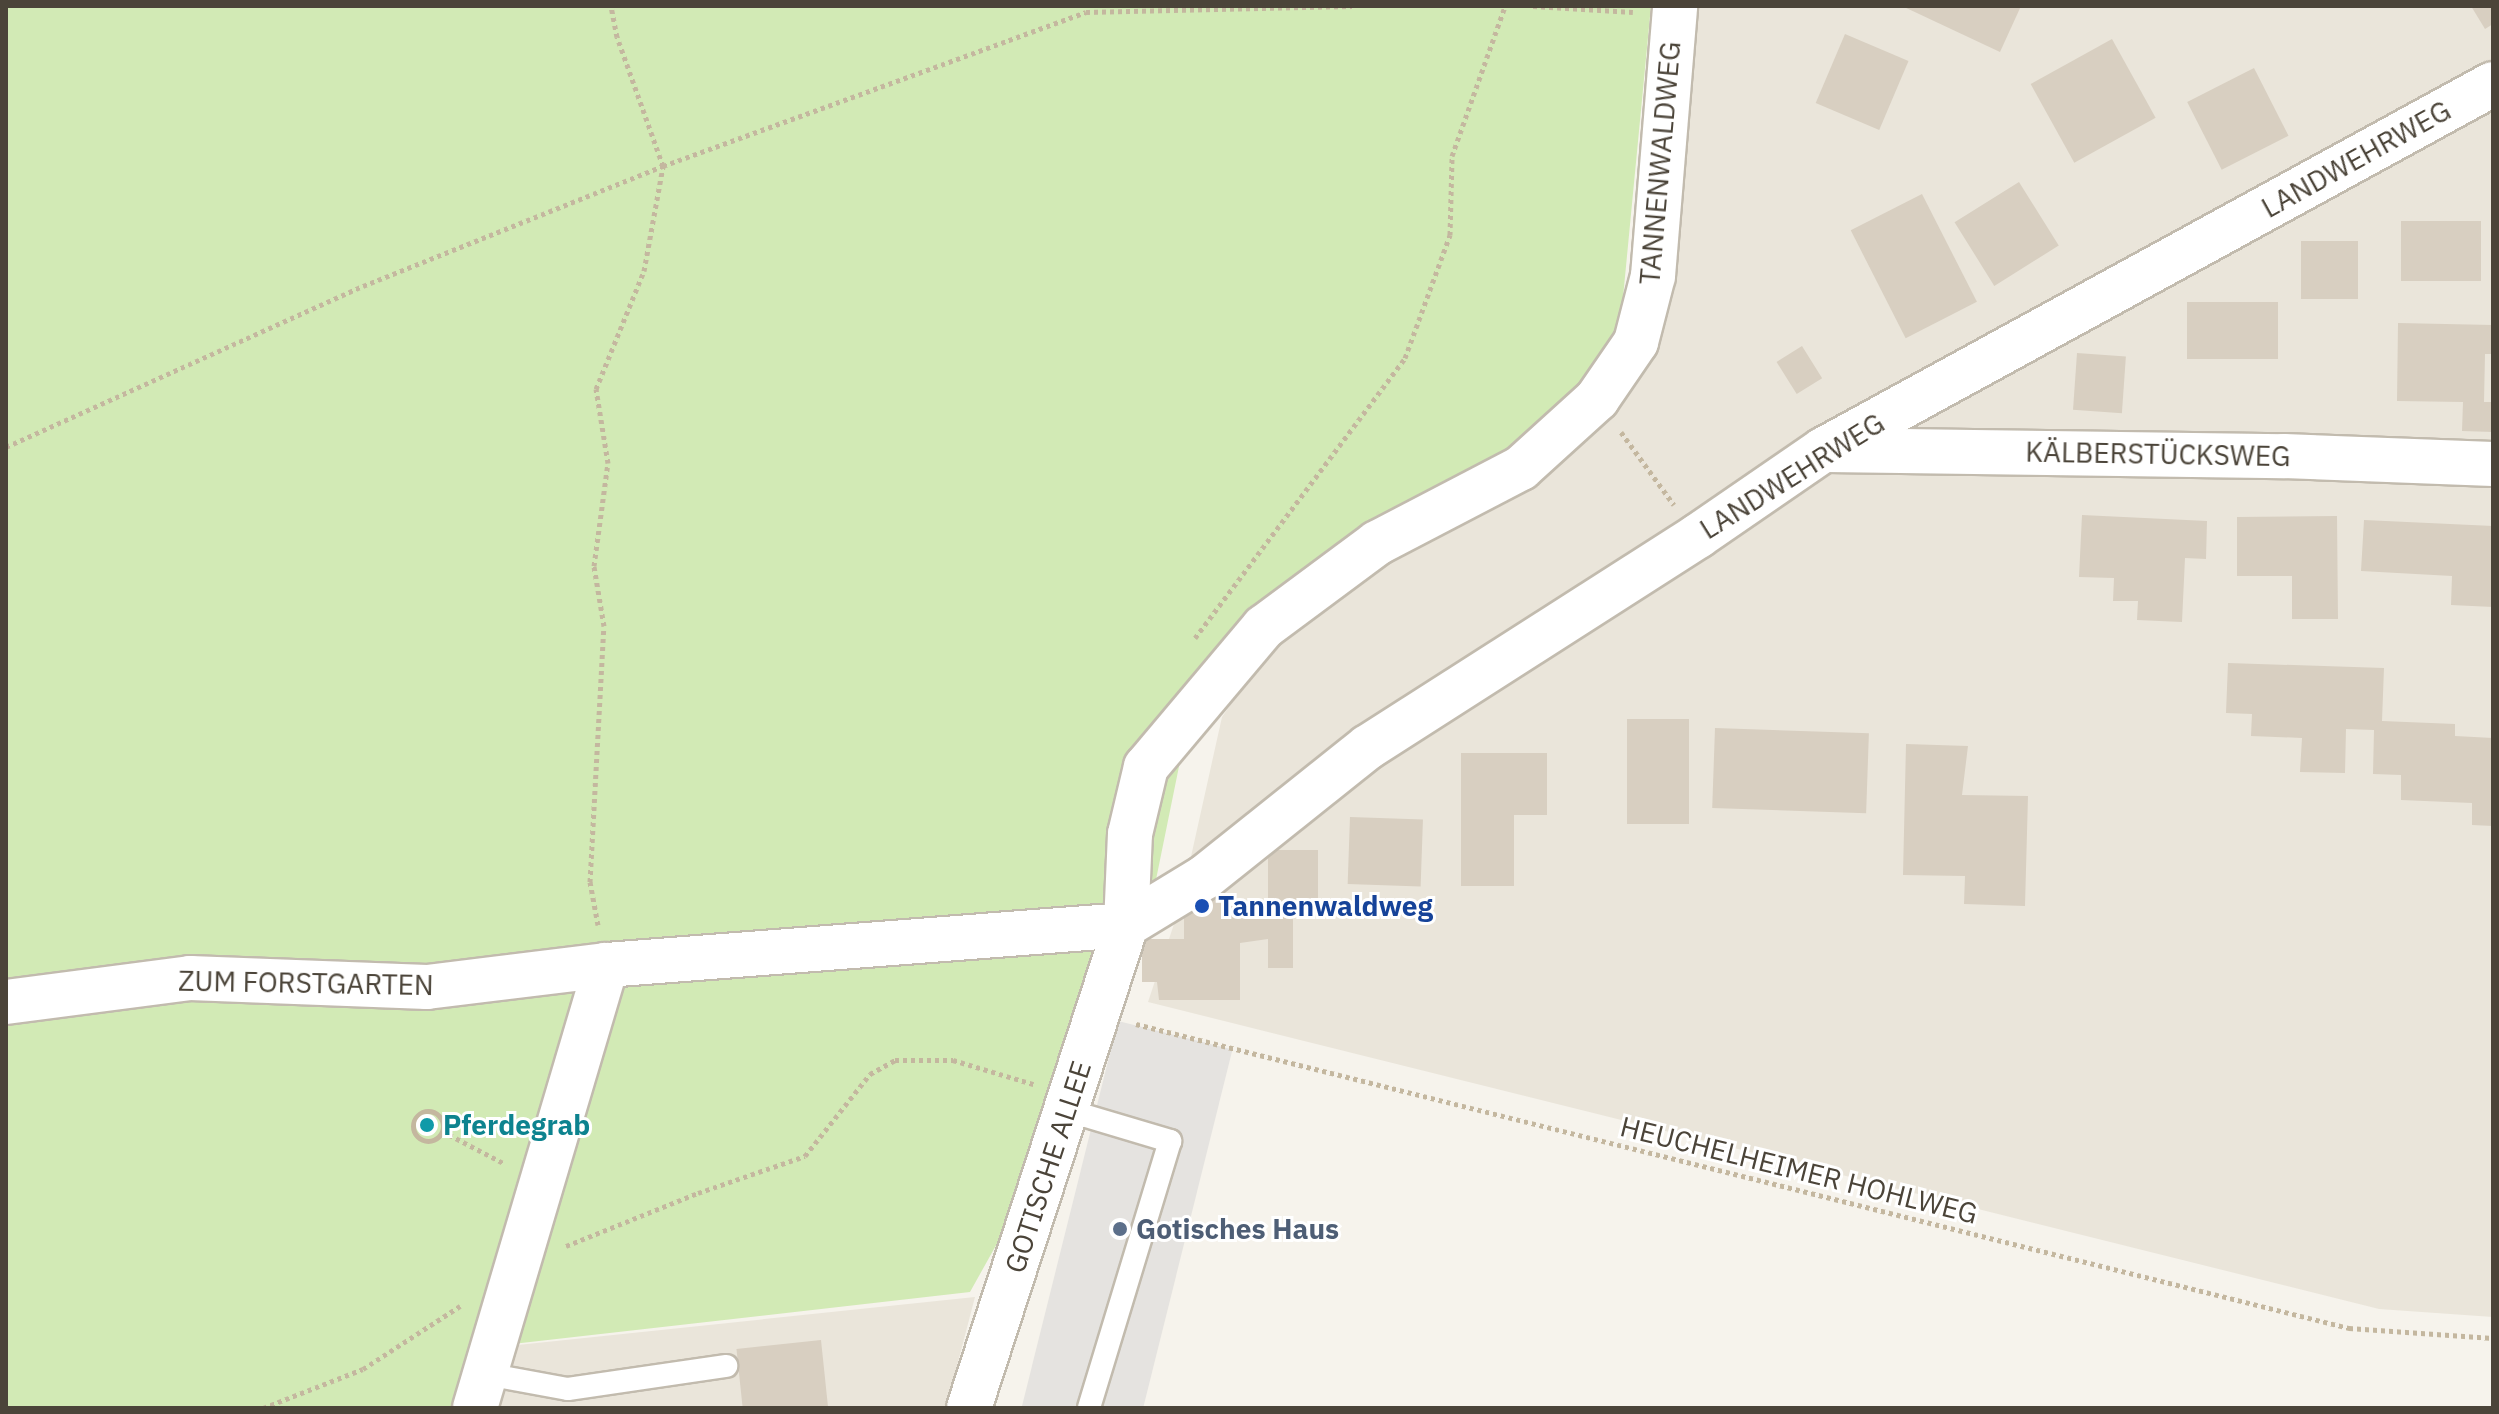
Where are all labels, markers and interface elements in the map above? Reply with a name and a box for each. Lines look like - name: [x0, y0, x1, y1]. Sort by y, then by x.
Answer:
- street label: TANNENWALDWEG: [1633, 40, 1687, 286]
- street label: LANDWEHRWEG: [2256, 93, 2456, 225]
- street label: LANDWEHRWEG: [1694, 406, 1890, 546]
- street label: KÄLBERSTÜCKSWEG: [2025, 435, 2291, 473]
- place label: Tannenwaldweg: [1218, 889, 1433, 923]
- marker: Tannenwaldweg: [1193, 897, 1211, 915]
- street label: ZUM FORSTGARTEN: [178, 964, 434, 1002]
- street label: GOTISCHE ALLEE: [998, 1057, 1098, 1277]
- place label: Pferdegrab: [443, 1108, 590, 1142]
- street label: HEUCHELHEIMER HOHLWEG: [1617, 1109, 1981, 1231]
- marker: Pferdegrab: [418, 1116, 436, 1134]
- place label: Gotisches Haus: [1136, 1212, 1339, 1246]
- marker: Gotisches Haus: [1111, 1220, 1129, 1238]

